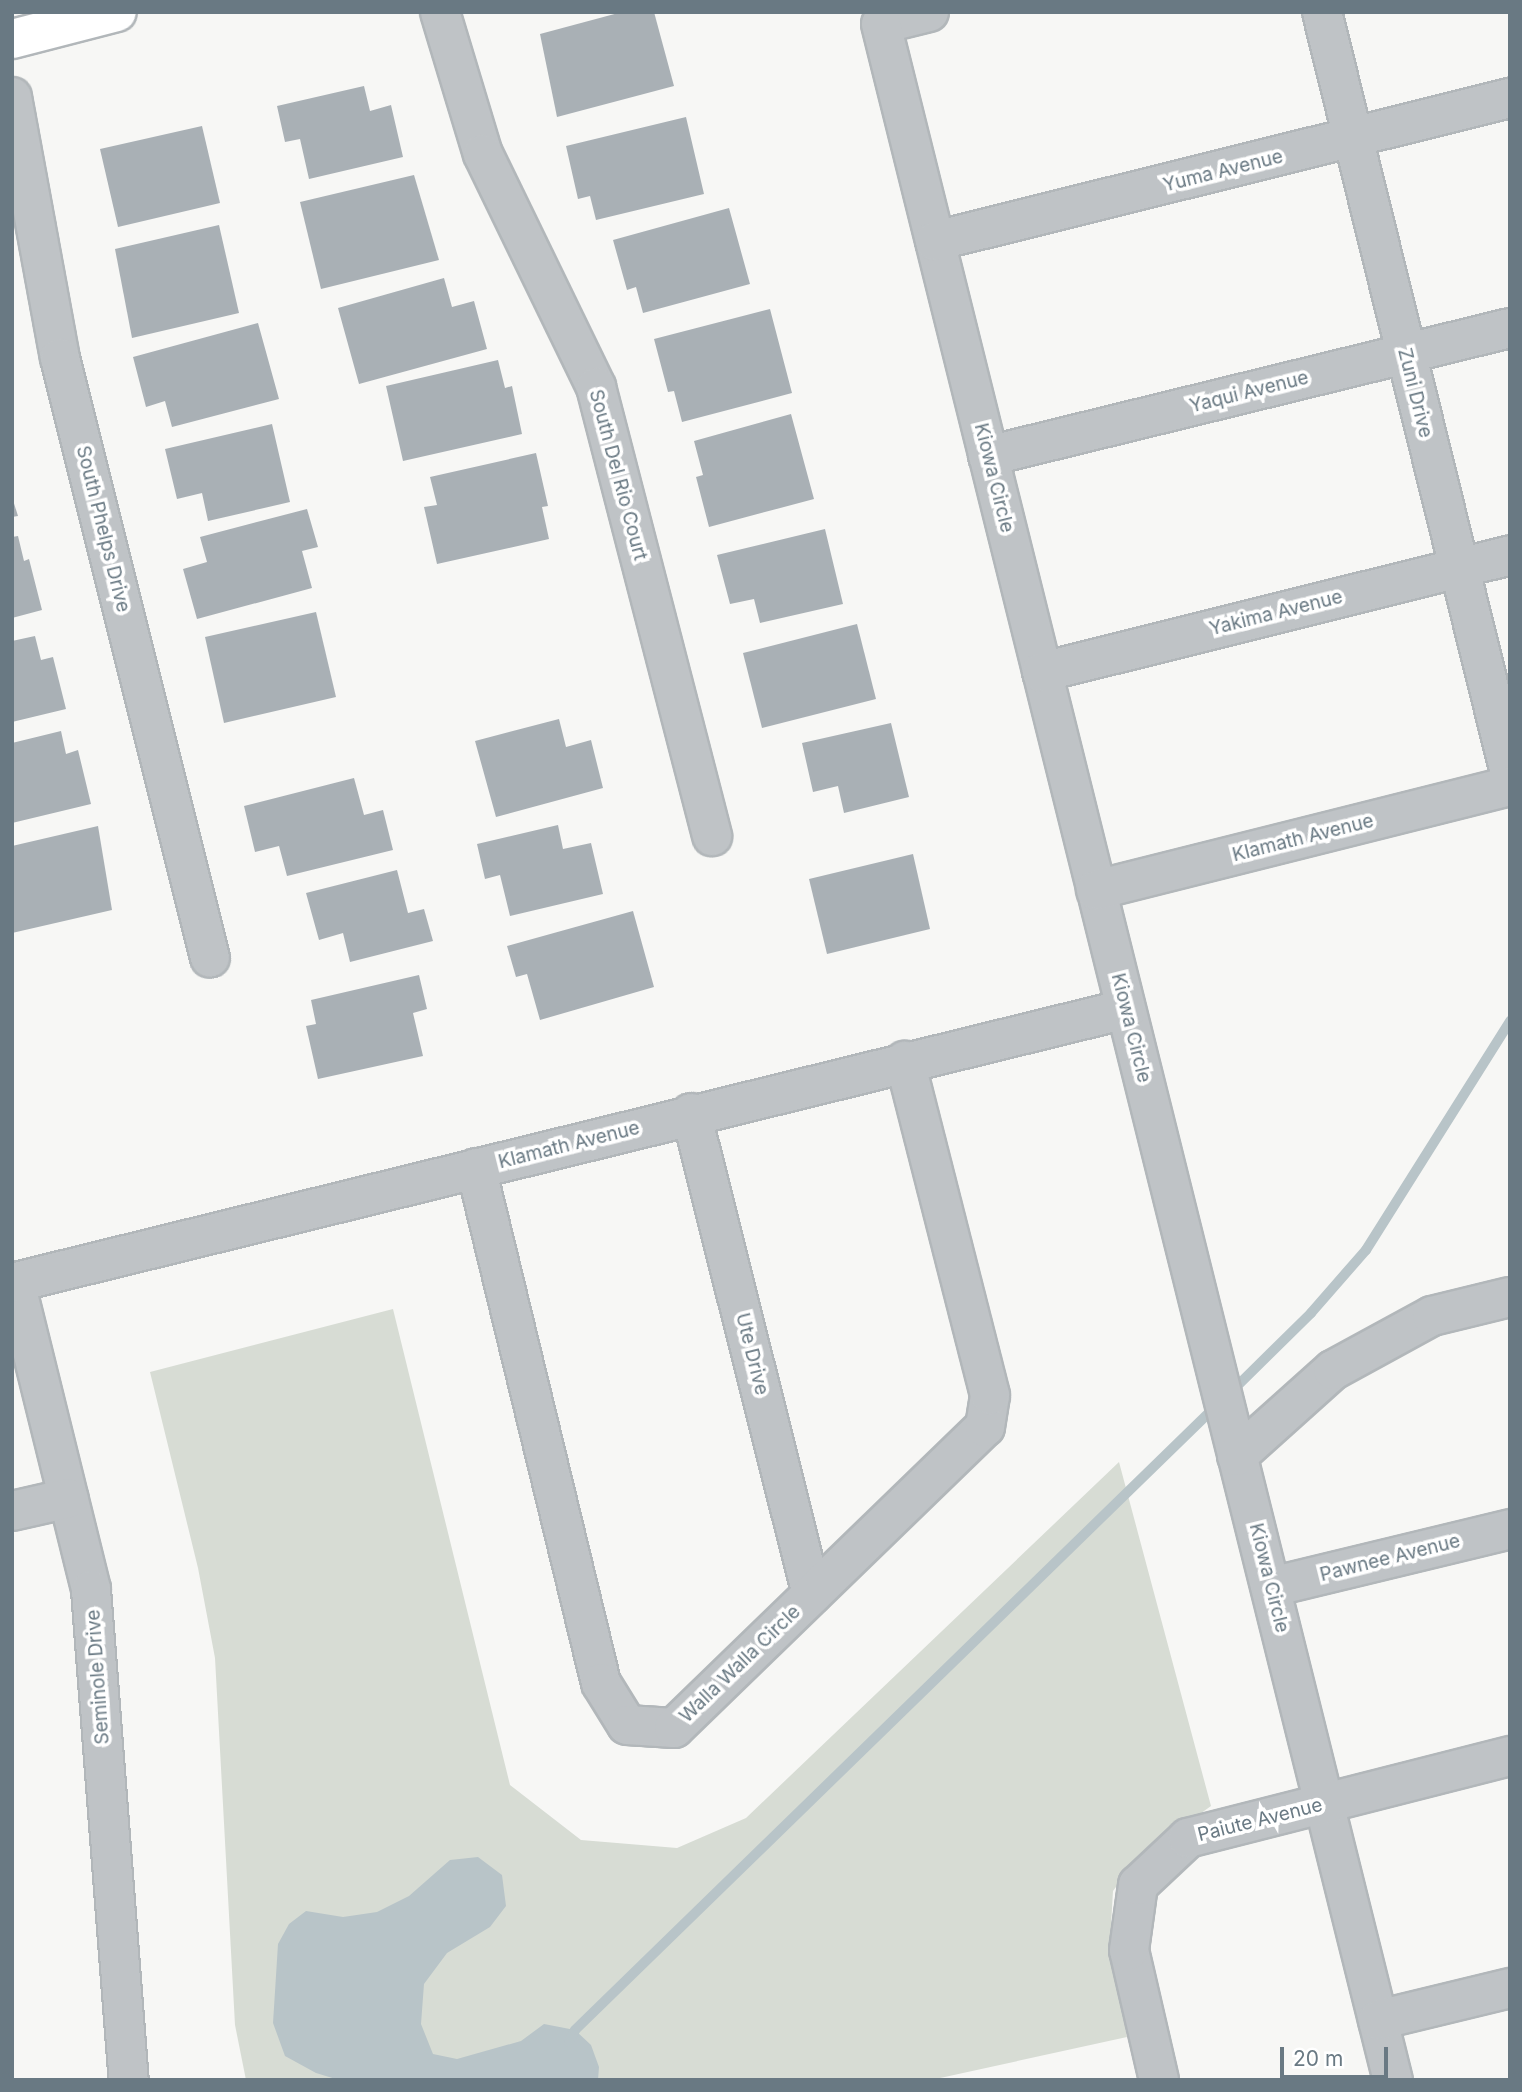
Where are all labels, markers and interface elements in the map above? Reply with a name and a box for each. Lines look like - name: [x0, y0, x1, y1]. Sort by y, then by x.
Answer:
- street label: Yuma Avenue: [1161, 145, 1285, 197]
- street label: Zuni Drive: [1393, 346, 1437, 440]
- street label: Yaqui Avenue: [1187, 366, 1311, 418]
- street label: South Del Rio Court: [584, 387, 652, 563]
- street label: Kiowa Circle: [969, 421, 1019, 535]
- street label: South Phelps Drive: [71, 443, 135, 615]
- street label: Yakima Avenue: [1207, 585, 1345, 641]
- street label: Klamath Avenue: [1230, 809, 1376, 867]
- street label: Kiowa Circle: [1106, 971, 1156, 1085]
- street label: Klamath Avenue: [496, 1116, 642, 1174]
- street label: Ute Drive: [731, 1311, 773, 1397]
- street label: Kiowa Circle: [1244, 1521, 1294, 1635]
- street label: Pawnee Avenue: [1317, 1530, 1463, 1586]
- street label: Walla Walla Circle: [675, 1601, 805, 1727]
- street label: Seminole Drive: [82, 1609, 114, 1745]
- street label: Paiute Avenue: [1195, 1793, 1325, 1847]
- scale bar: [1284, 2032, 1392, 2076]
- text: 20 m: [1293, 2046, 1343, 2071]

